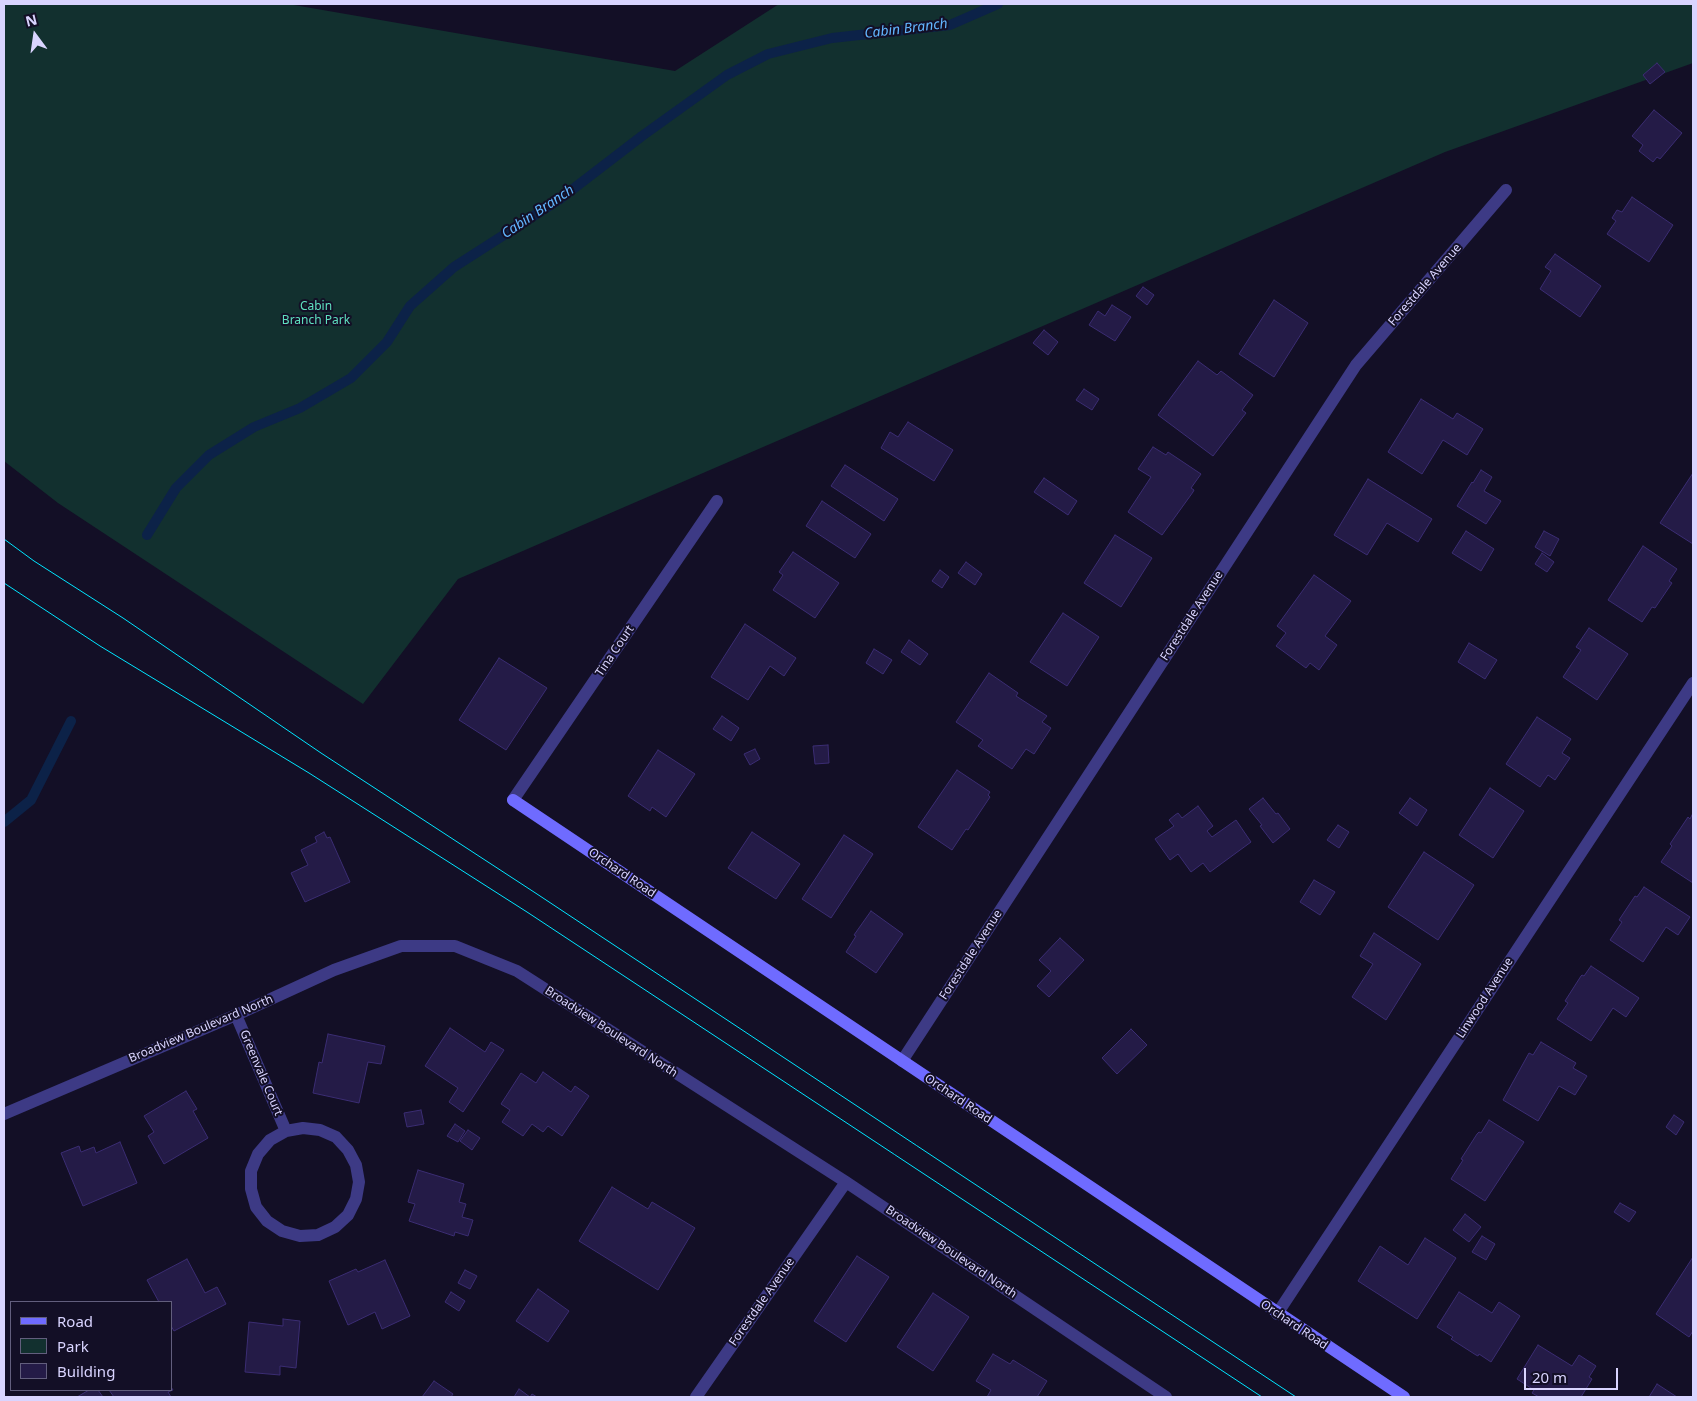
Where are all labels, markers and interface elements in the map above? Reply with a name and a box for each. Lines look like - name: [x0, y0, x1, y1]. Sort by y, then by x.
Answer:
- text: N: [23, 9, 39, 31]
- north arrow: [10, 10, 60, 60]
- water label: Cabin Branch: [863, 16, 949, 42]
- water label: Cabin Branch: [499, 182, 577, 242]
- street label: Forestdale Avenue: [1385, 241, 1465, 329]
- park label: Cabin Branch Park: [282, 300, 350, 328]
- street label: Forestdale Avenue: [1158, 568, 1226, 664]
- street label: Tina Court: [593, 623, 637, 679]
- street label: Orchard Road: [586, 845, 658, 901]
- street label: Forestdale Avenue: [937, 907, 1005, 1003]
- street label: Linwood Avenue: [1454, 955, 1516, 1041]
- street label: Broadview Boulevard North: [542, 984, 680, 1080]
- street label: Broadview Boulevard North: [127, 992, 275, 1066]
- street label: Greenvale Court: [236, 1028, 286, 1118]
- street label: Orchard Road: [922, 1071, 994, 1127]
- street label: Broadview Boulevard North: [883, 1203, 1019, 1301]
- street label: Forestdale Avenue: [726, 1255, 798, 1349]
- street label: Orchard Road: [1258, 1297, 1330, 1353]
- legend: [10, 1301, 172, 1391]
- text: Road: [57, 1311, 93, 1331]
- text: Park: [57, 1336, 89, 1356]
- scale bar: [1527, 1358, 1621, 1390]
- text: Building: [57, 1361, 115, 1381]
- text: 20 m: [1532, 1367, 1567, 1387]

